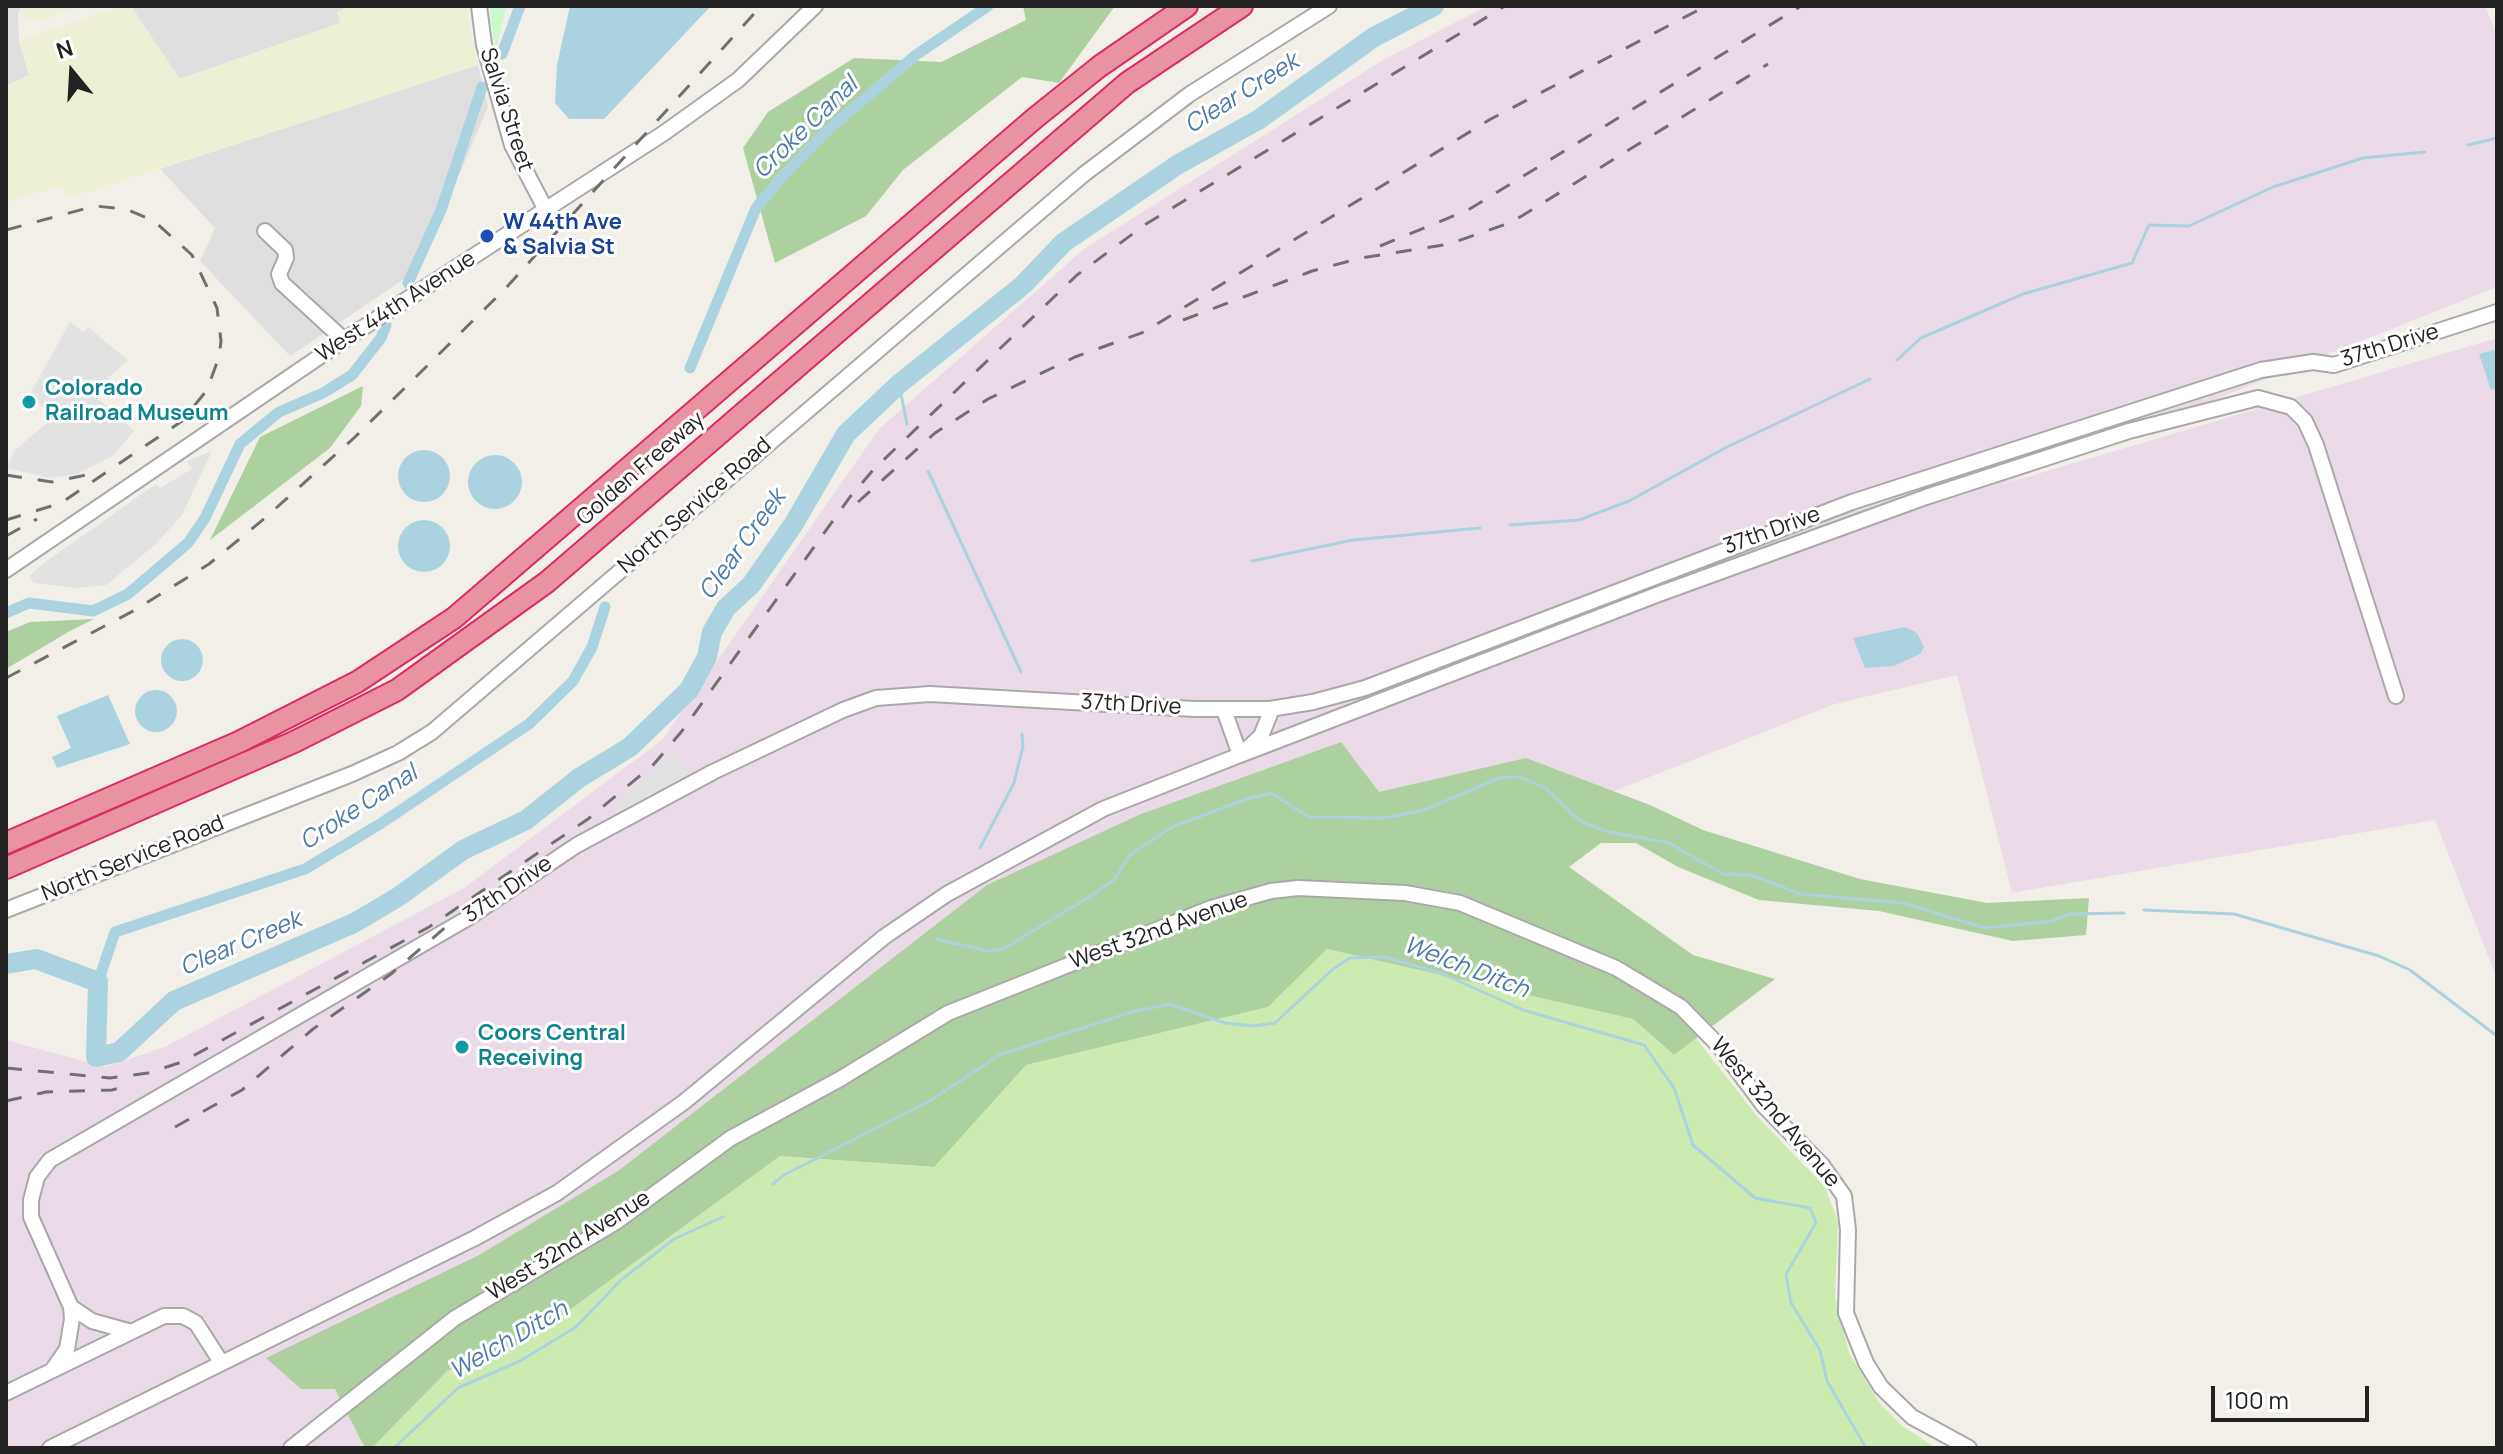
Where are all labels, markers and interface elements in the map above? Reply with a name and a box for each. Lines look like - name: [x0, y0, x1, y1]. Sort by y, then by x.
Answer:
- north arrow: [32, 32, 112, 112]
- text: N: [52, 32, 77, 66]
- street label: Salvia Street: [474, 45, 538, 175]
- water label: Clear Creek: [1180, 48, 1304, 140]
- water label: Croke Canal: [748, 71, 864, 185]
- place label: W 44th Ave & Salvia St: [503, 210, 622, 262]
- marker: W 44th Ave & Salvia St: [478, 227, 496, 245]
- street label: West 44th Avenue: [311, 246, 481, 368]
- street label: 37th Drive: [2338, 319, 2442, 373]
- place label: Colorado Railroad Museum: [45, 376, 229, 428]
- marker: Colorado Railroad Museum: [20, 393, 38, 411]
- street label: Golden Freeway: [572, 407, 710, 531]
- street label: North Service Road: [613, 432, 777, 580]
- water label: Clear Creek: [693, 484, 793, 606]
- street label: 37th Drive: [1720, 501, 1824, 561]
- street label: 37th Drive: [1080, 689, 1182, 721]
- water label: Croke Canal: [295, 759, 423, 857]
- street label: North Service Road: [38, 810, 228, 908]
- street label: 37th Drive: [459, 851, 557, 929]
- street label: West 32nd Avenue: [1066, 887, 1252, 975]
- water label: Clear Creek: [176, 906, 306, 982]
- water label: Welch Ditch: [1400, 931, 1532, 1005]
- place label: Coors Central Receiving: [478, 1021, 626, 1072]
- street label: West 32nd Avenue: [1705, 1033, 1845, 1193]
- marker: Coors Central Receiving: [453, 1038, 471, 1056]
- street label: West 32nd Avenue: [483, 1185, 655, 1307]
- water label: Welch Ditch: [445, 1296, 573, 1386]
- scale bar: [2215, 1370, 2373, 1420]
- text: 100 m: [2225, 1383, 2289, 1416]

